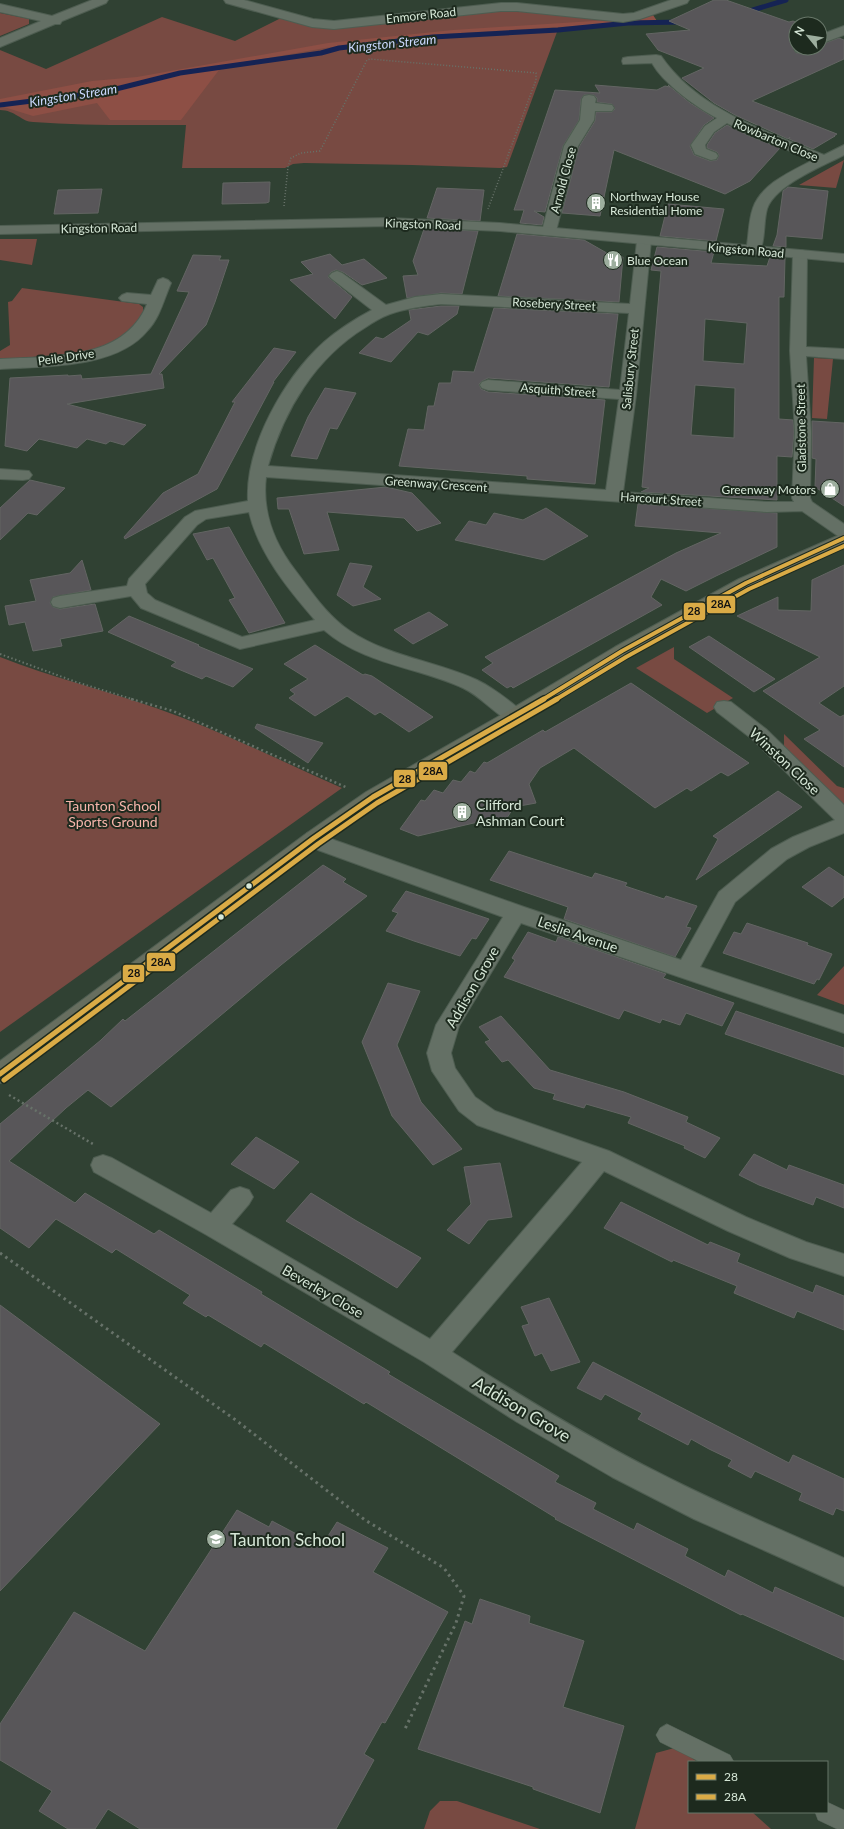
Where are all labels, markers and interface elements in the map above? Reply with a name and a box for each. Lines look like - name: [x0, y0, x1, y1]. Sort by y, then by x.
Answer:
- street label: Enmore Road: [385, 4, 457, 26]
- north arrow: [788, 16, 828, 56]
- text: N: [791, 24, 807, 38]
- water label: Kingston Stream: [347, 30, 437, 56]
- water label: Kingston Stream: [28, 80, 118, 110]
- street label: Rowbarton Close: [731, 115, 821, 165]
- street label: Arnold Close: [547, 145, 579, 215]
- place label: Northway House Residential Home: [610, 189, 702, 218]
- building icon: Northway House Residential Home: [585, 192, 607, 214]
- street label: Kingston Road: [385, 215, 461, 233]
- street label: Kingston Road: [61, 220, 137, 236]
- street label: Kingston Road: [707, 239, 785, 261]
- restaurant icon: Blue Ocean: [602, 249, 624, 271]
- place label: Blue Ocean: [627, 253, 688, 268]
- street label: Rosebery Street: [512, 294, 597, 314]
- street label: Salisbury Street: [618, 327, 642, 410]
- street label: Peile Drive: [37, 346, 95, 368]
- street label: Asquith Street: [520, 380, 597, 400]
- street label: Gladstone Street: [793, 383, 809, 472]
- street label: Greenway Crescent: [384, 473, 488, 495]
- shop icon: Greenway Motors: [819, 478, 841, 500]
- place label: Greenway Motors: [721, 482, 816, 497]
- street label: Harcourt Street: [620, 489, 703, 509]
- line badge: 28A: [706, 595, 736, 614]
- text: 28A: [711, 597, 732, 610]
- line badge: 28: [683, 602, 706, 621]
- text: 28: [688, 604, 700, 617]
- street label: Winston Close: [746, 724, 824, 798]
- line badge: 28A: [418, 761, 448, 781]
- text: 28A: [423, 764, 444, 777]
- line badge: 28: [393, 769, 416, 788]
- text: 28: [399, 772, 411, 785]
- place label: Clifford Ashman Court: [476, 796, 564, 829]
- park label: Taunton School Sports Ground: [66, 797, 160, 830]
- building icon: Clifford Ashman Court: [451, 801, 473, 823]
- unlabelled marker: [244, 881, 254, 891]
- unlabelled marker: [216, 912, 226, 922]
- street label: Leslie Avenue: [536, 912, 620, 956]
- street label: Addison Grove: [442, 943, 502, 1031]
- line badge: 28A: [146, 952, 176, 972]
- text: 28A: [151, 955, 172, 968]
- line badge: 28: [122, 964, 145, 983]
- text: 28: [128, 966, 140, 979]
- street label: Beverley Close: [279, 1261, 367, 1321]
- street label: Addison Grove: [469, 1372, 575, 1446]
- school or university icon: Taunton School: [205, 1528, 227, 1550]
- place label: Taunton School: [230, 1529, 345, 1550]
- legend: [688, 1761, 828, 1813]
- text: 28: [724, 1769, 738, 1784]
- text: 28A: [724, 1789, 747, 1804]

